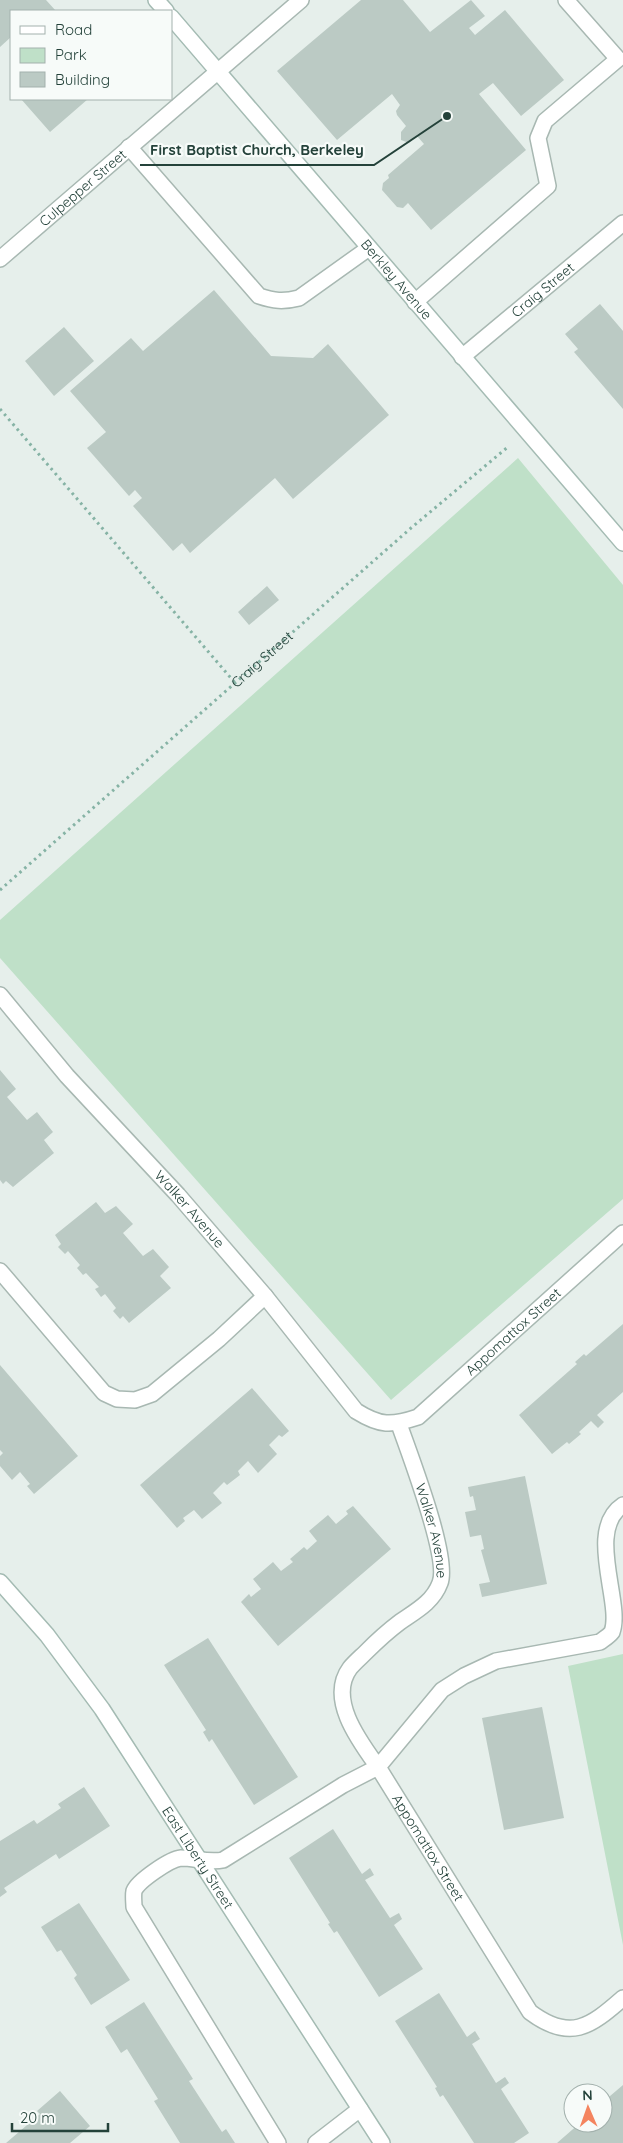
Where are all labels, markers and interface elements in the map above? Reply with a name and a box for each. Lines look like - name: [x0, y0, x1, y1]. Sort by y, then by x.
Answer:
- legend: [10, 10, 172, 100]
- text: Road: [55, 20, 92, 39]
- text: Park: [55, 45, 87, 64]
- text: Building: [55, 70, 110, 89]
- callout: First Baptist Church, Berkeley: [140, 135, 374, 165]
- text: First Baptist Church, Berkeley: [150, 140, 364, 159]
- street label: Culpepper Street: [35, 145, 130, 230]
- street label: Berkley Avenue: [357, 235, 436, 323]
- street label: Craig Street: [507, 258, 578, 321]
- street label: Craig Street: [227, 627, 297, 691]
- street label: Walker Avenue: [151, 1167, 228, 1252]
- street label: Appomattox Street: [462, 1284, 565, 1379]
- street label: Walker Avenue: [412, 1481, 451, 1579]
- street label: Appomattox Street: [388, 1791, 468, 1905]
- street label: East Liberty Street: [158, 1803, 238, 1913]
- north arrow: [563, 2083, 613, 2133]
- text: N: [582, 2086, 593, 2104]
- scale bar: [12, 2100, 109, 2132]
- text: 20 m: [20, 2108, 55, 2127]

